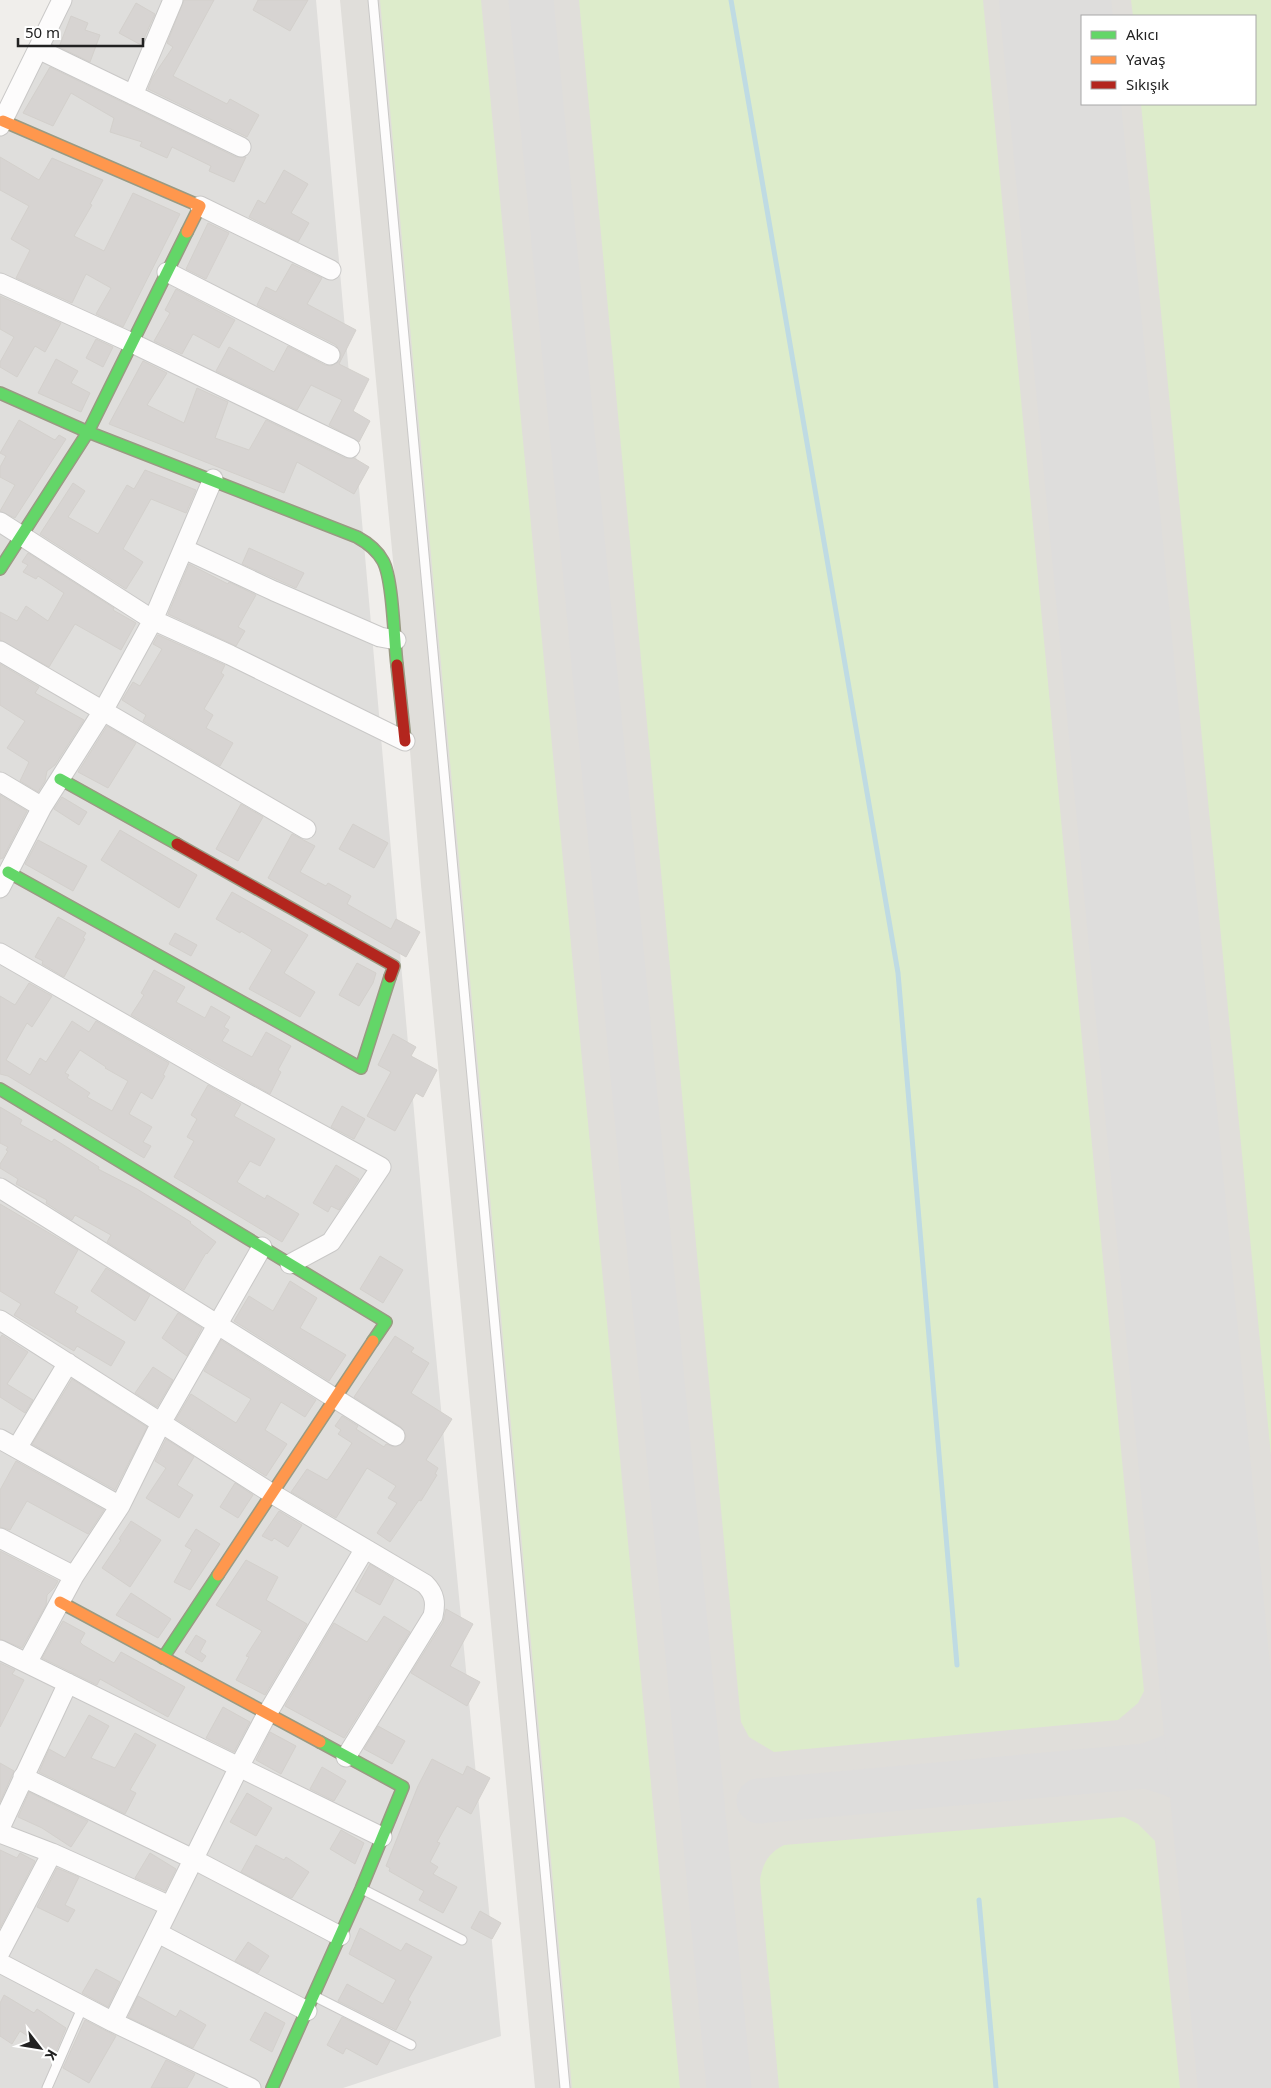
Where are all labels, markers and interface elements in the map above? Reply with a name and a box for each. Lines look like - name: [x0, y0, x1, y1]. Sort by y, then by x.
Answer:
- scale bar: [18, 15, 142, 47]
- legend: [1081, 15, 1256, 105]
- text: 50 m: [25, 22, 60, 42]
- text: Akıcı: [1126, 24, 1159, 44]
- text: Yavaş: [1126, 49, 1165, 69]
- text: Sıkışık: [1126, 74, 1169, 94]
- north arrow: [15, 2023, 65, 2073]
- text: K: [41, 2046, 62, 2064]

